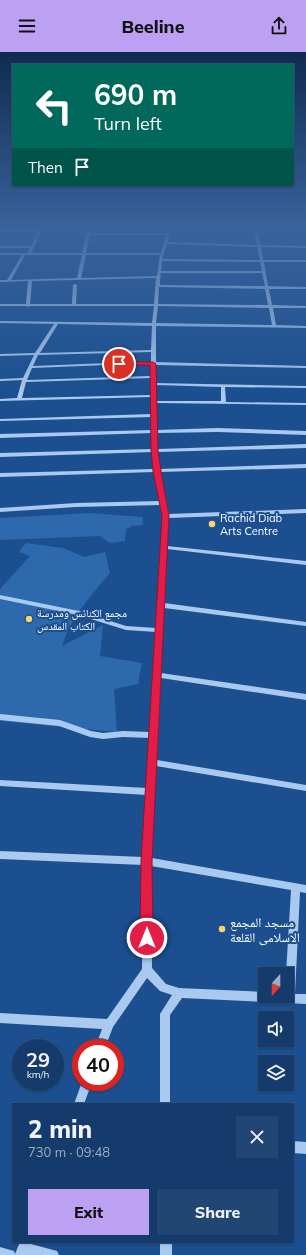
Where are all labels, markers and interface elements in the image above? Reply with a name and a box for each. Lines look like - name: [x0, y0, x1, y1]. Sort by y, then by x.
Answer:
- icon: menu: [16, 15, 38, 37]
- text: Beeline: [121, 15, 185, 38]
- icon: share: [268, 15, 290, 37]
- text: 690 m: [94, 77, 177, 112]
- icon: left: [28, 80, 80, 132]
- text: Turn left: [94, 112, 162, 135]
- icon: arrive: [71, 156, 93, 178]
- text: Then: [28, 158, 63, 177]
- pin: [102, 347, 136, 381]
- icon: arrive: [108, 353, 130, 375]
- place label: Rachid Diab Arts Centre: [220, 511, 283, 538]
- marker: Rachid Diab Arts Centre: [207, 519, 217, 529]
- place label: مجمع الكنائس ومدرسة الكتاب المقدس: [37, 606, 127, 633]
- marker: مجمع الكنائس ومدرسة الكتاب المقدس: [24, 614, 34, 624]
- place label: مسجد المجمع الاسلامى القلعة: [230, 914, 300, 946]
- position arrow: [126, 917, 168, 959]
- marker: مسجد المجمع الاسلامى القلعة: [217, 924, 227, 934]
- north arrow: [258, 967, 294, 1003]
- map controls: [258, 967, 294, 1091]
- button: sound: [258, 1011, 294, 1047]
- speed limit sign: 40: [72, 1039, 124, 1091]
- text: 29: [26, 1047, 50, 1072]
- button: layers: [258, 1055, 294, 1091]
- text: km/h: [27, 1068, 49, 1081]
- text: 2 min: [28, 1114, 92, 1144]
- button: close: [236, 1116, 278, 1158]
- text: 730 m · 09:48: [28, 1144, 110, 1160]
- button: Exit: [28, 1189, 149, 1235]
- button: Share: [157, 1189, 278, 1235]

